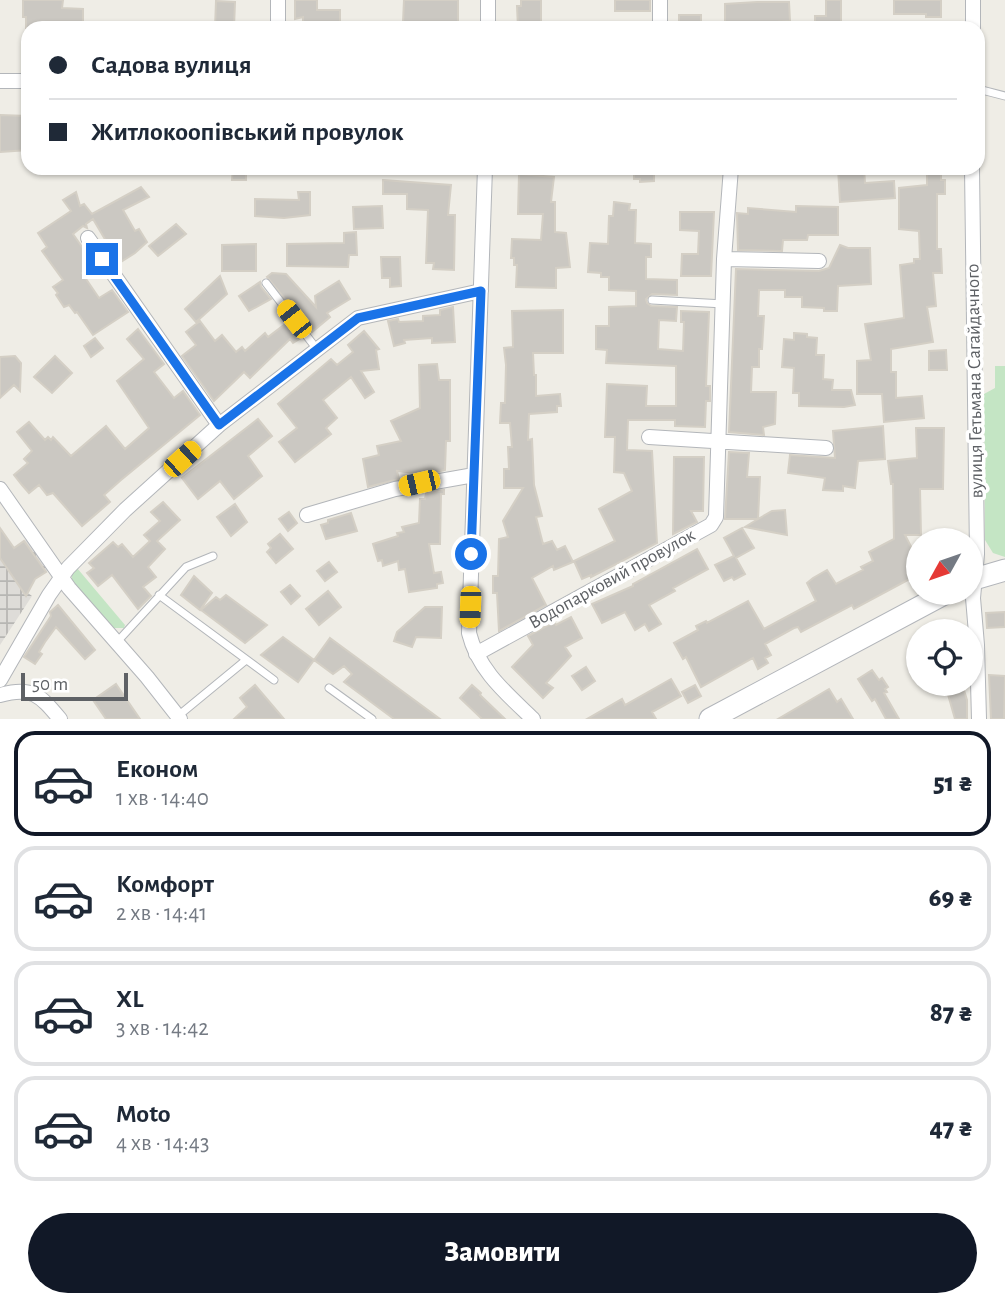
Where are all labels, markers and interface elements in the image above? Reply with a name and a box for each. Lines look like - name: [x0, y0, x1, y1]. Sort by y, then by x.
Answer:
- text: Садова вулиця: [91, 52, 252, 78]
- text: Житлокоопівський провулок: [91, 119, 404, 145]
- route end: [86, 243, 118, 275]
- street label: вулиця Гетьмана Сагайдачного: [963, 263, 987, 499]
- car: [273, 296, 316, 342]
- car: [160, 437, 205, 481]
- car: [397, 468, 442, 498]
- street label: Водопарковий провулок: [526, 525, 699, 633]
- north arrow: [906, 528, 984, 606]
- map controls: [906, 528, 983, 696]
- route start: [455, 538, 487, 570]
- car: [459, 586, 482, 628]
- button: locate: [906, 619, 983, 696]
- scale bar: [21, 670, 128, 702]
- text: 50 m: [32, 675, 68, 694]
- icon: car: [32, 752, 95, 815]
- text: Економ: [116, 756, 198, 782]
- text: 51 ₴: [933, 770, 973, 796]
- text: 1 хв · 14:40: [116, 787, 209, 810]
- icon: car: [32, 867, 95, 930]
- text: Комфорт: [116, 871, 214, 897]
- text: 69 ₴: [929, 885, 973, 911]
- text: 2 хв · 14:41: [116, 902, 207, 925]
- icon: car: [32, 982, 95, 1045]
- text: XL: [116, 986, 143, 1012]
- text: 87 ₴: [930, 1000, 973, 1026]
- text: 3 хв · 14:42: [116, 1017, 209, 1040]
- icon: car: [32, 1097, 95, 1160]
- text: Moto: [116, 1101, 171, 1127]
- text: 47 ₴: [929, 1115, 973, 1141]
- text: 4 хв · 14:43: [116, 1132, 209, 1155]
- button: Замовити: [28, 1213, 977, 1293]

